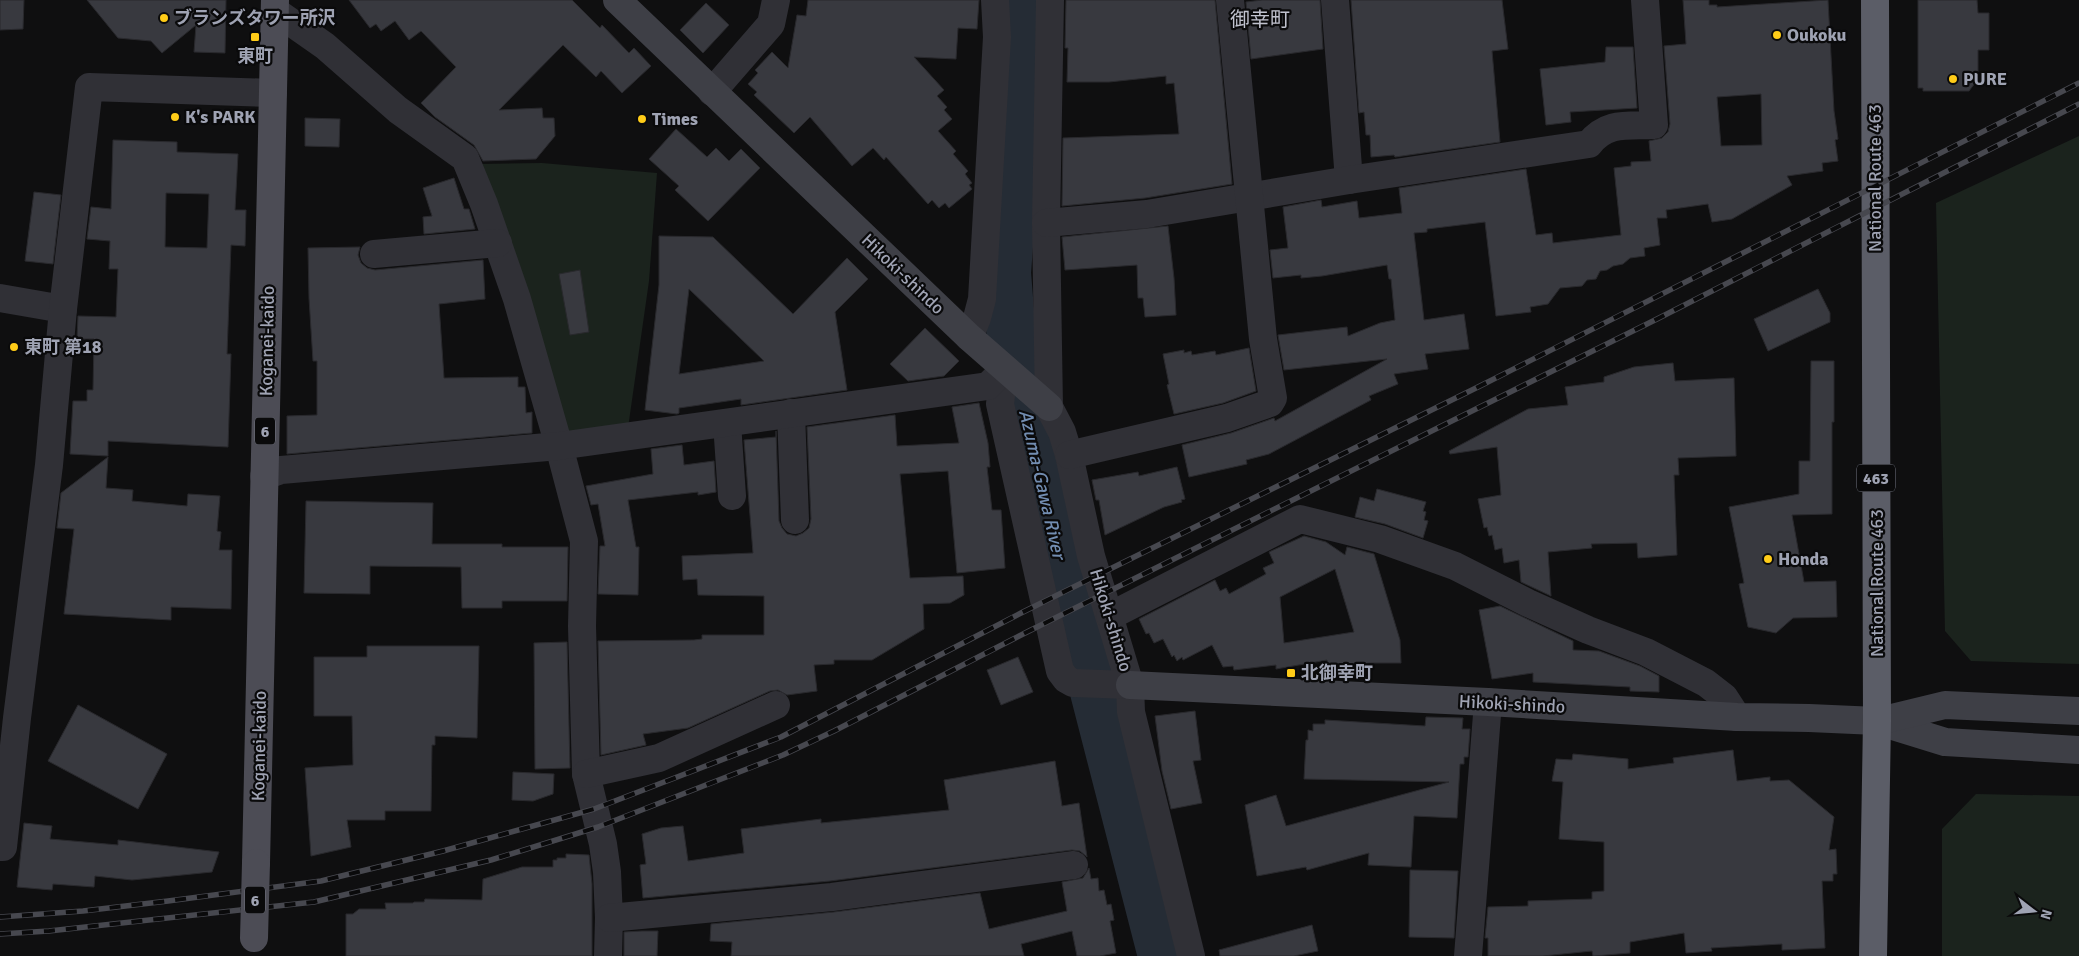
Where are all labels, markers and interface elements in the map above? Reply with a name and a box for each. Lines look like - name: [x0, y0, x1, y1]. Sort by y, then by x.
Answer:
- place label: ブランズタワー所沢: [174, 7, 336, 29]
- district label: 御幸町: [1230, 7, 1290, 32]
- marker: ブランズタワー所沢: [158, 12, 170, 24]
- place label: Oukoku: [1787, 24, 1847, 46]
- marker: Oukoku: [1771, 29, 1783, 41]
- marker: 東町: [249, 31, 261, 43]
- place label: 東町: [237, 45, 273, 67]
- place label: PURE: [1963, 68, 2007, 90]
- marker: PURE: [1947, 73, 1959, 85]
- street label: National Route 463: [1864, 104, 1886, 252]
- place label: K's PARK: [185, 106, 256, 128]
- place label: Times: [652, 108, 698, 130]
- marker: K's PARK: [169, 111, 181, 123]
- marker: Times: [636, 113, 648, 125]
- street label: Hikoki-shindo: [857, 229, 949, 319]
- street label: Koganei-kaido: [255, 286, 279, 396]
- place label: 東町 第18: [24, 336, 102, 358]
- marker: 東町 第18: [8, 341, 20, 353]
- water label: Azuma-Gawa River: [1013, 407, 1072, 564]
- road number: 6: [255, 418, 275, 444]
- road number: 463: [1857, 464, 1895, 492]
- street label: National Route 463: [1866, 509, 1888, 657]
- place label: Honda: [1778, 548, 1829, 570]
- marker: Honda: [1762, 553, 1774, 565]
- street label: Hikoki-shindo: [1085, 566, 1137, 674]
- place label: 北御幸町: [1301, 662, 1373, 684]
- marker: 北御幸町: [1285, 667, 1297, 679]
- street label: Hikoki-shindo: [1458, 690, 1566, 718]
- street label: Koganei-kaido: [247, 691, 271, 801]
- road number: 6: [245, 886, 265, 914]
- north arrow: [2009, 886, 2059, 936]
- text: N: [2037, 907, 2056, 921]

